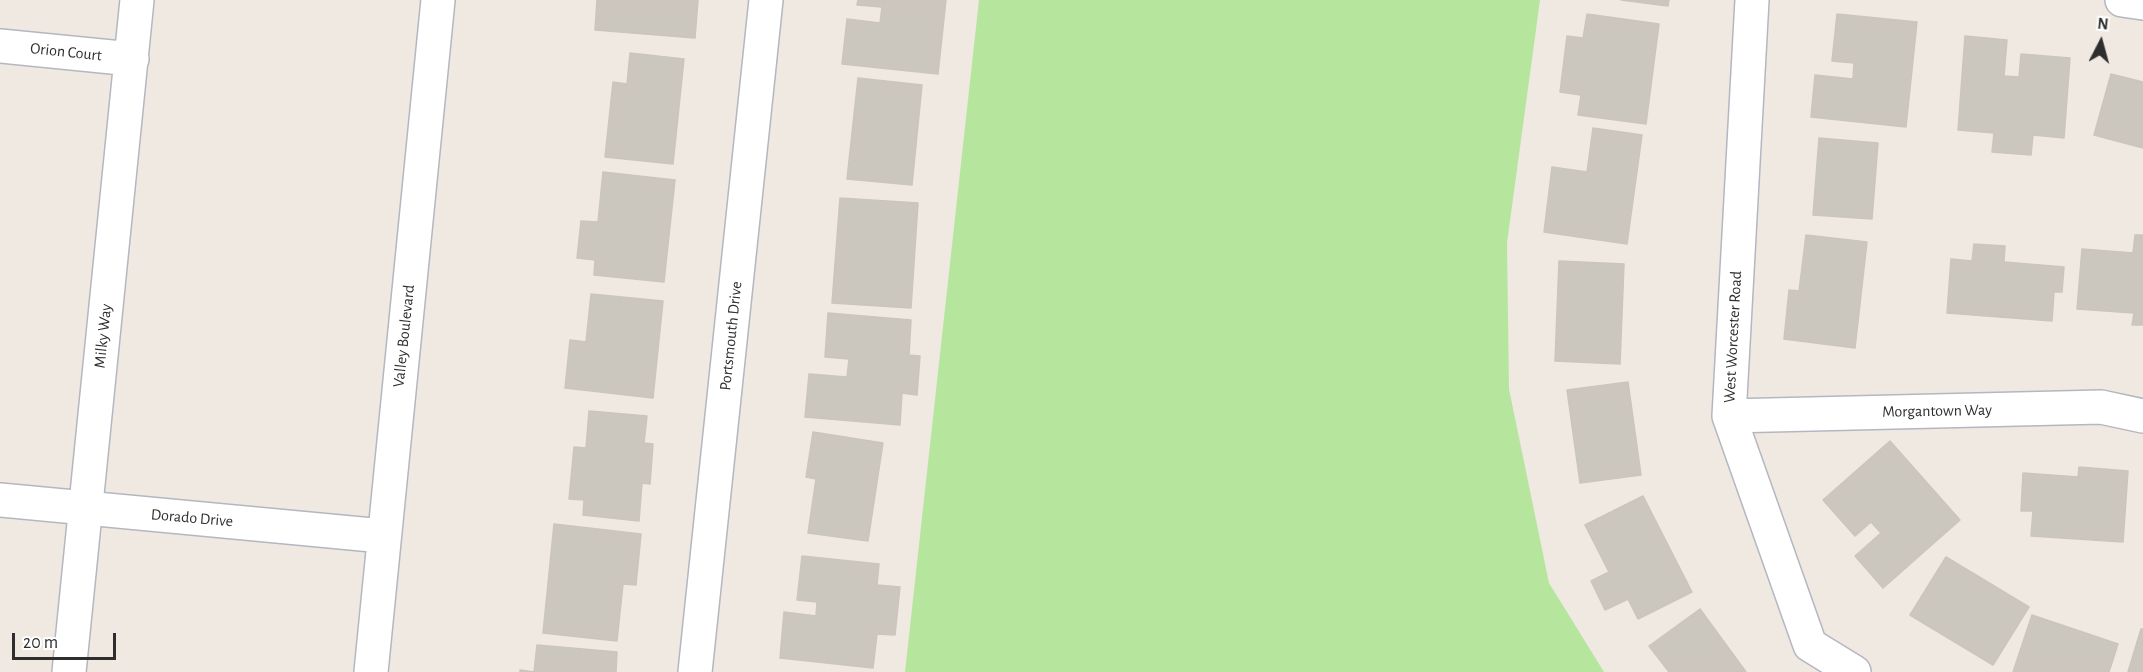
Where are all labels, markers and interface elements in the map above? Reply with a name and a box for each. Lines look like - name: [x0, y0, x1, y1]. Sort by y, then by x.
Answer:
- north arrow: [2071, 12, 2131, 72]
- text: N: [2097, 16, 2109, 33]
- street label: Orion Court: [29, 39, 103, 65]
- street label: West Worcester Road: [1720, 270, 1746, 404]
- street label: Portsmouth Drive: [716, 280, 746, 392]
- street label: Valley Boulevard: [389, 284, 419, 388]
- street label: Milky Way: [90, 303, 116, 369]
- street label: Morgantown Way: [1882, 400, 1992, 422]
- street label: Dorado Drive: [150, 505, 234, 531]
- scale bar: [15, 621, 118, 659]
- text: 20 m: [23, 634, 58, 652]

